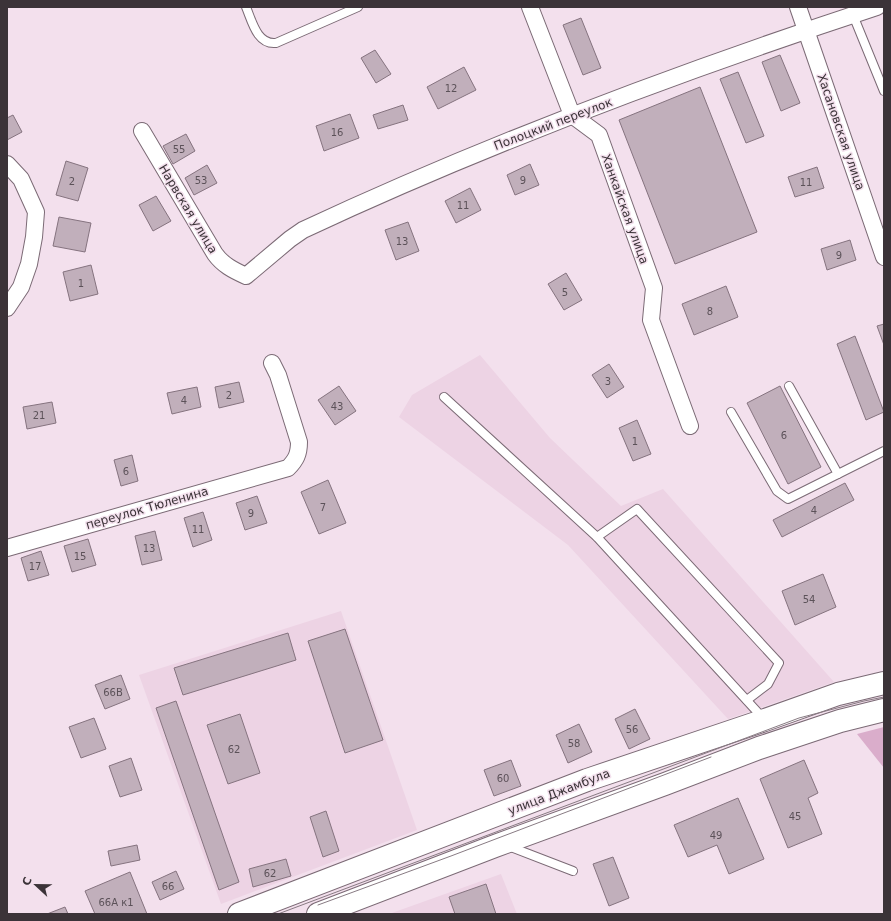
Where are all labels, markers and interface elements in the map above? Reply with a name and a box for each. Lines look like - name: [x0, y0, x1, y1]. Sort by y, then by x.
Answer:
- street label: Хасановская улица: [815, 72, 867, 192]
- house number: 12: [445, 83, 457, 94]
- street label: Полоцкий переулок: [492, 95, 614, 153]
- house number: 16: [331, 127, 343, 138]
- house number: 55: [173, 144, 185, 155]
- street label: Ханкайская улица: [599, 152, 651, 266]
- street label: Нарвская улица: [156, 162, 220, 256]
- house number: 53: [195, 175, 207, 186]
- house number: 9: [520, 175, 526, 186]
- house number: 2: [69, 176, 75, 187]
- house number: 11: [800, 177, 812, 188]
- house number: 11: [457, 200, 469, 211]
- house number: 13: [396, 236, 408, 247]
- house number: 9: [836, 250, 842, 261]
- house number: 1: [78, 278, 84, 289]
- house number: 5: [562, 287, 568, 298]
- house number: 8: [707, 306, 713, 317]
- house number: 3: [605, 376, 611, 387]
- house number: 2: [226, 390, 232, 401]
- house number: 4: [181, 395, 187, 406]
- house number: 43: [331, 401, 343, 412]
- house number: 21: [33, 410, 45, 421]
- house number: 6: [781, 430, 787, 441]
- house number: 1: [632, 436, 638, 447]
- house number: 6: [123, 466, 129, 477]
- street label: переулок Тюленина: [84, 484, 210, 532]
- house number: 7: [320, 502, 326, 513]
- house number: 4: [811, 505, 817, 516]
- house number: 9: [248, 508, 254, 519]
- house number: 11: [192, 524, 204, 535]
- house number: 13: [143, 543, 155, 554]
- house number: 15: [74, 551, 86, 562]
- house number: 17: [29, 561, 41, 572]
- house number: 54: [803, 594, 815, 605]
- house number: 66В: [103, 687, 123, 698]
- house number: 56: [626, 724, 638, 735]
- house number: 58: [568, 738, 580, 749]
- house number: 62: [228, 744, 240, 755]
- street label: улица Джамбула: [506, 766, 612, 818]
- house number: 60: [497, 773, 509, 784]
- house number: 45: [789, 811, 801, 822]
- house number: 49: [710, 830, 722, 841]
- north arrow: [16, 865, 56, 905]
- house number: 62: [264, 868, 276, 879]
- text: С: [20, 875, 35, 888]
- house number: 66: [162, 881, 174, 892]
- house number: 66А к1: [98, 897, 134, 908]

